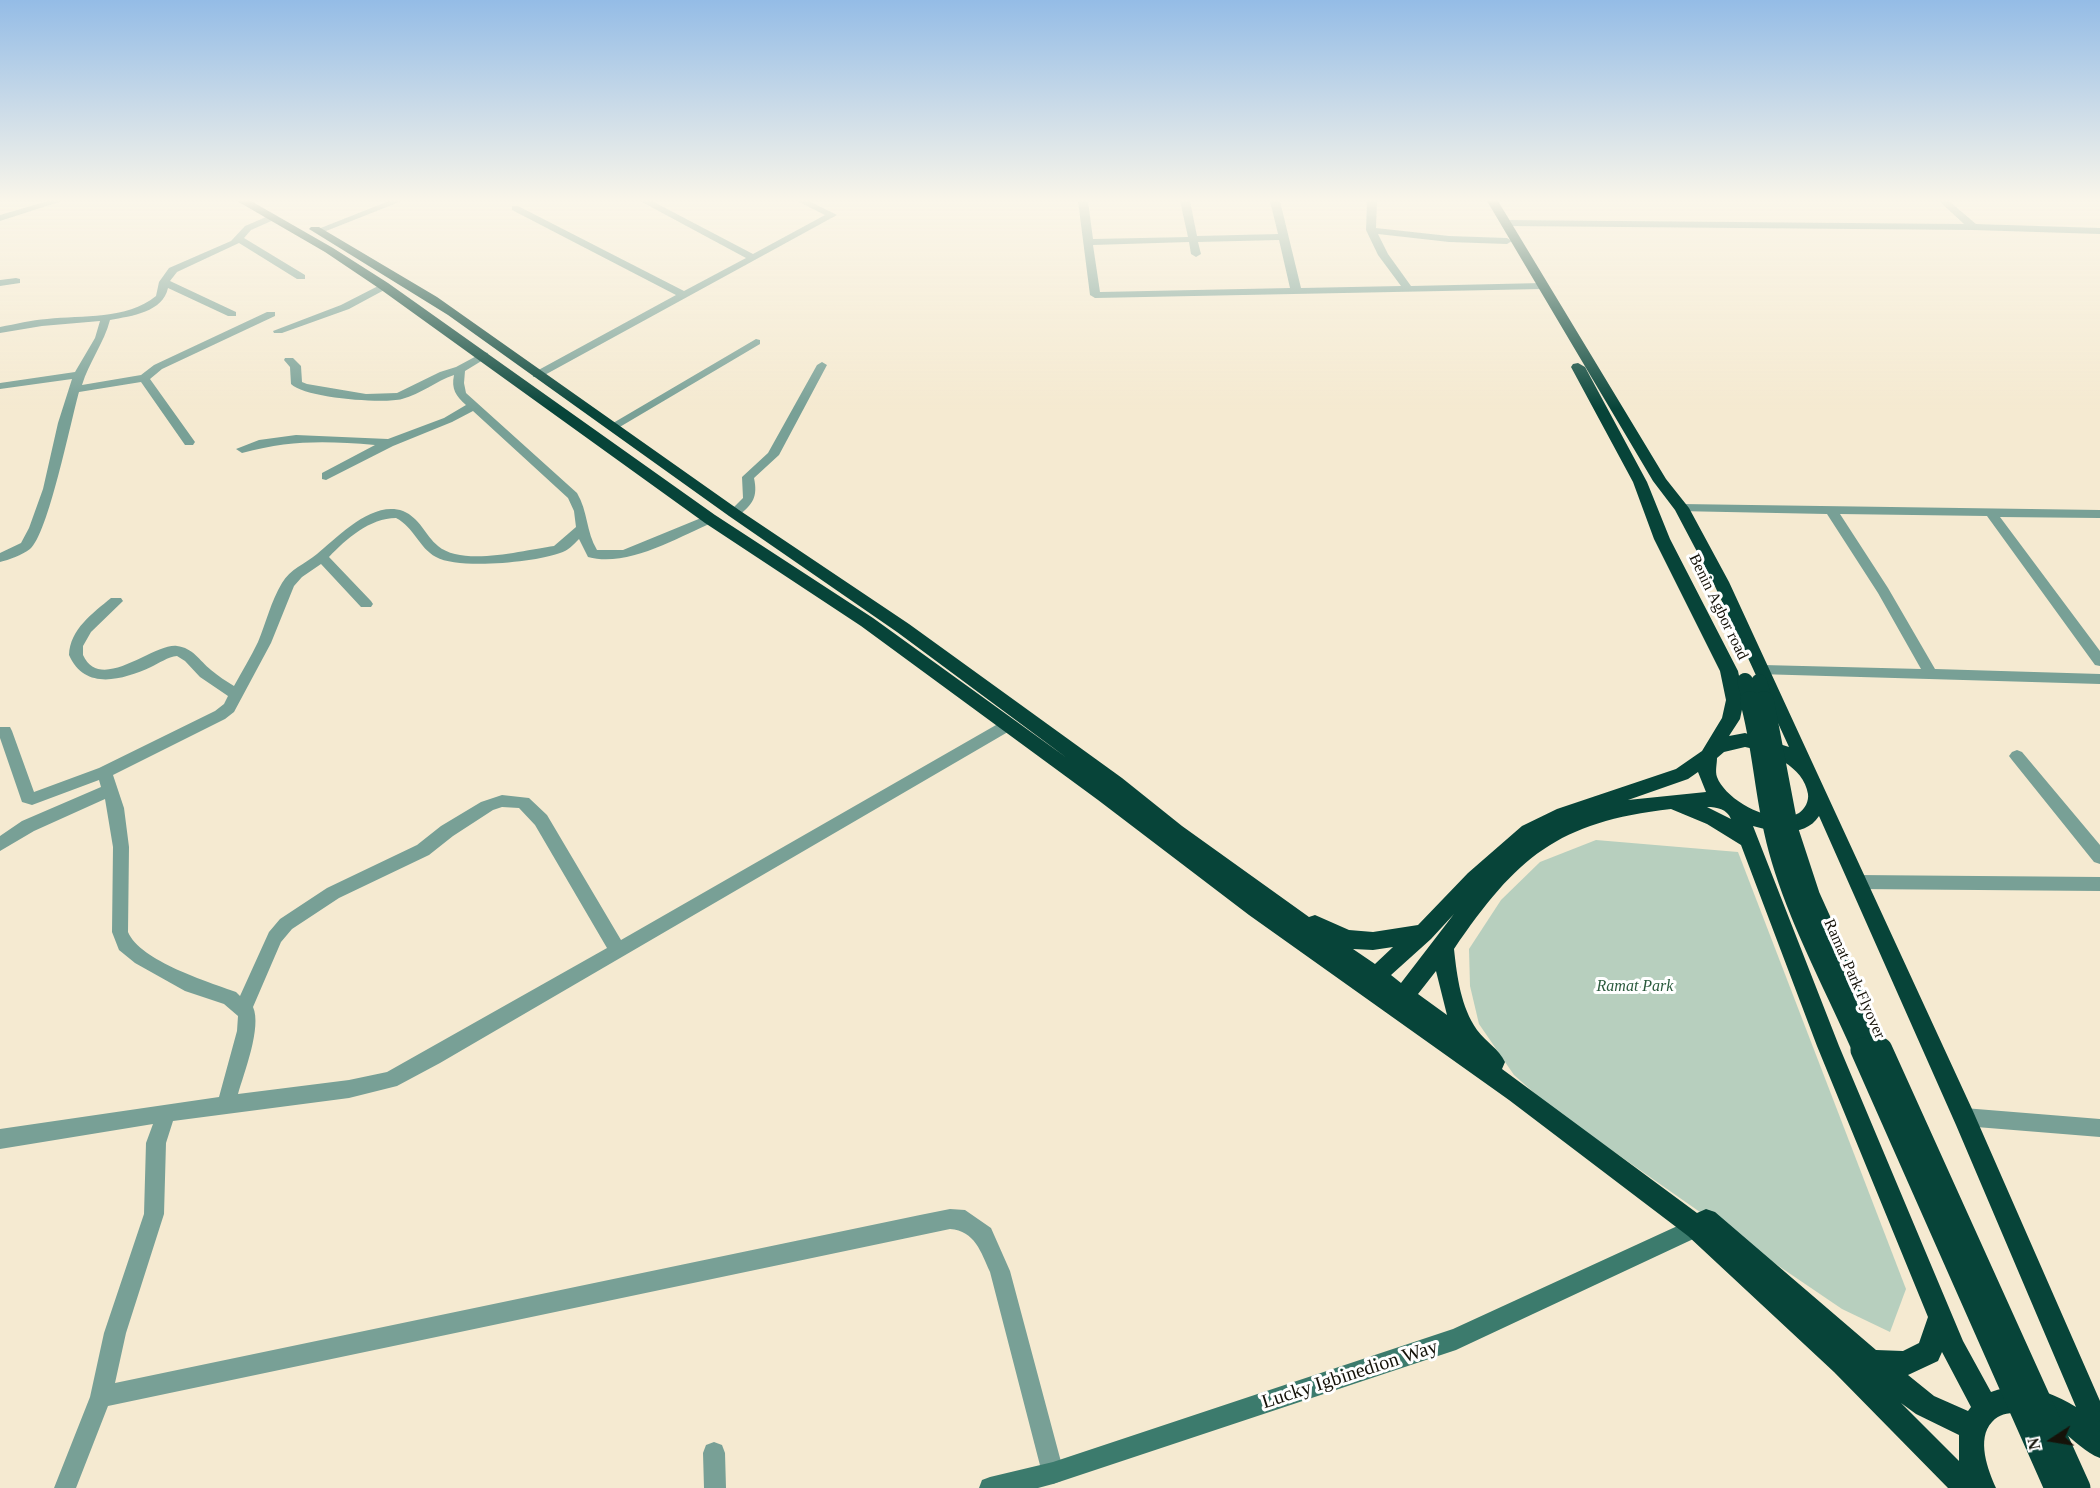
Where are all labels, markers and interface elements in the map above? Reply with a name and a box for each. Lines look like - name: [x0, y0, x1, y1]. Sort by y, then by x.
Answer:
- street label: Benin Agbor road: [1684, 551, 1752, 663]
- street label: Ramat Park Flyover: [1819, 916, 1889, 1042]
- park label: Ramat Park: [1597, 977, 1673, 997]
- street label: Lucky Igbinedion Way: [1259, 1335, 1441, 1415]
- north arrow: [2022, 1410, 2082, 1470]
- text: N: [2024, 1436, 2043, 1451]

